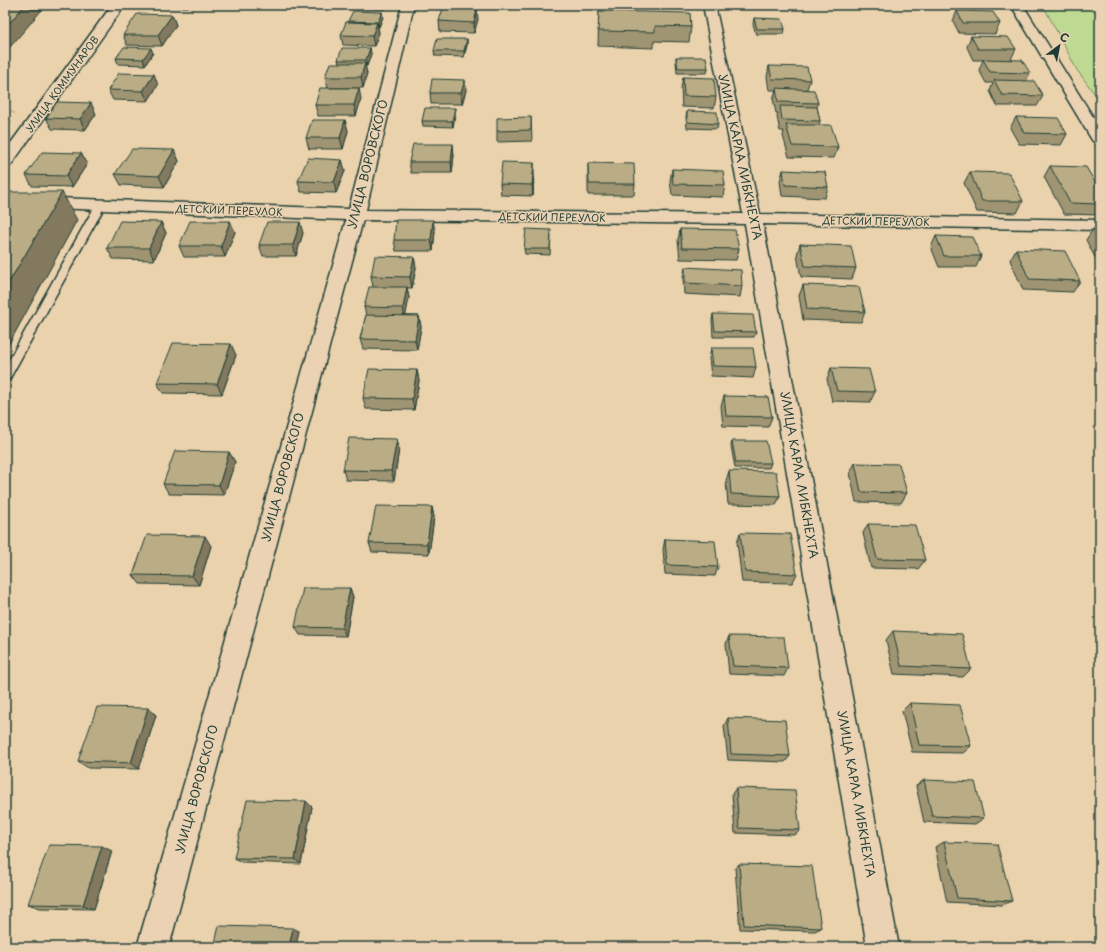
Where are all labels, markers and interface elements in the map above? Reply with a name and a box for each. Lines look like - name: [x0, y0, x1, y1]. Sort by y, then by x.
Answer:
- north arrow: [1039, 26, 1079, 66]
- text: С: [1057, 28, 1073, 46]
- street label: УЛИЦА КОММУНАРОВ: [21, 32, 102, 135]
- street label: УЛИЦА КАРЛА ЛИБКНЕХТА: [715, 72, 767, 241]
- street label: УЛИЦА ВОРОВСКОГО: [342, 97, 392, 230]
- street label: ДЕТСКИЙ ПЕРЕУЛОК: [174, 200, 283, 219]
- street label: ДЕТСКИЙ ПЕРЕУЛОК: [497, 208, 606, 225]
- street label: ДЕТСКИЙ ПЕРЕУЛОК: [821, 212, 930, 229]
- street label: УЛИЦА КАРЛА ЛИБКНЕХТА: [776, 390, 824, 560]
- street label: УЛИЦА ВОРОВСКОГО: [256, 410, 308, 543]
- street label: УЛИЦА КАРЛА ЛИБКНЕХТА: [833, 709, 881, 879]
- street label: УЛИЦА ВОРОВСКОГО: [170, 722, 222, 855]

